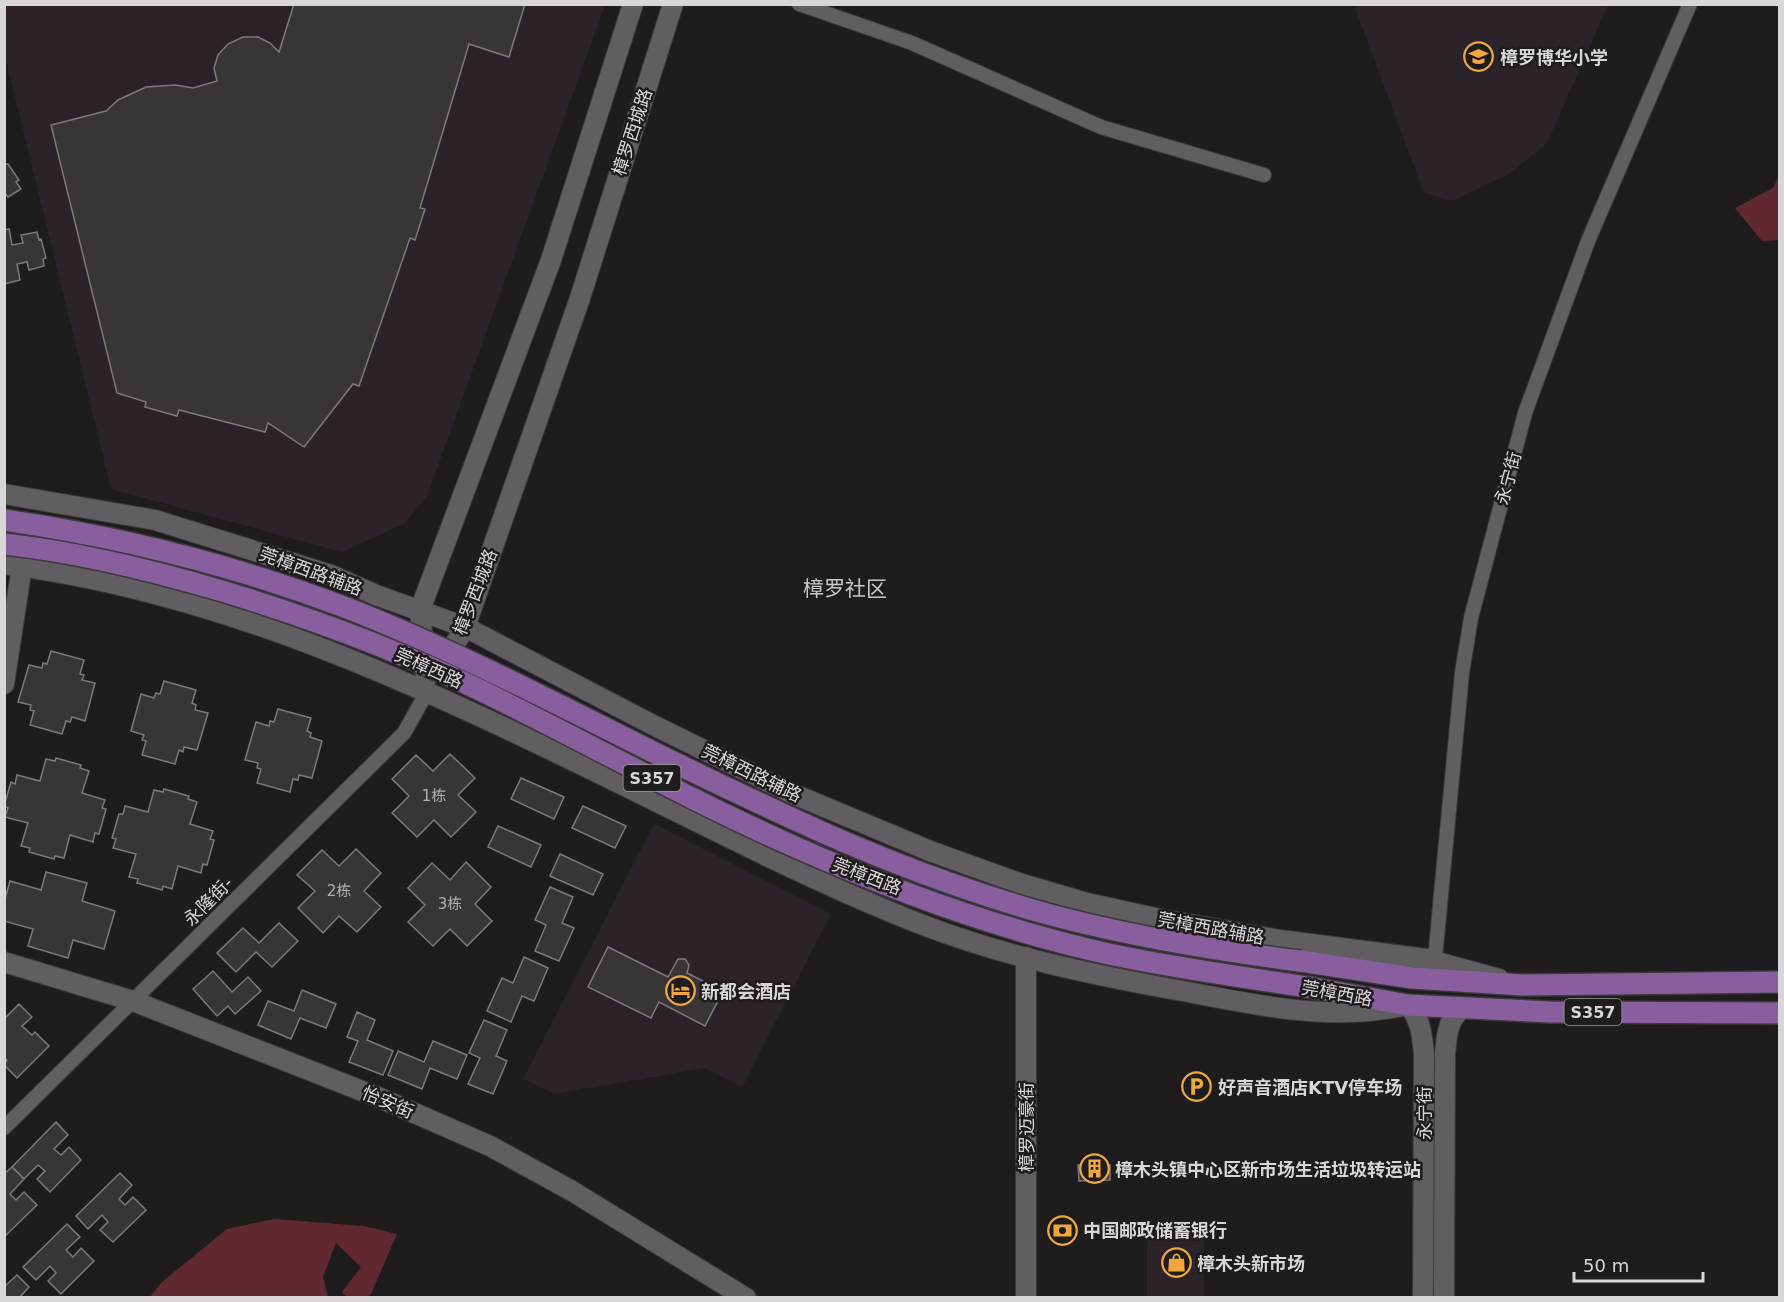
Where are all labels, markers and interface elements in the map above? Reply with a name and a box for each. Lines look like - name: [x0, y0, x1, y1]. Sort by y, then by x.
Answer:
- school or university icon: 樟罗博华小学: [1463, 41, 1495, 73]
- place label: 樟罗博华小学: [1500, 47, 1608, 68]
- street label: 樟罗西城路: [608, 86, 656, 178]
- street label: 永宁街: [1491, 449, 1525, 507]
- street label: 莞樟西路辅路: [257, 543, 365, 599]
- street label: 樟罗西城路: [449, 546, 501, 638]
- district label: 樟罗社区: [803, 577, 887, 601]
- street label: 莞樟西路: [392, 644, 466, 692]
- street label: 莞樟西路辅路: [699, 740, 805, 806]
- road number: S357: [624, 765, 680, 791]
- house number: 1栋: [422, 787, 446, 805]
- street label: 莞樟西路: [830, 853, 904, 899]
- street label: 永隆街-: [179, 872, 237, 930]
- house number: 2栋: [327, 882, 351, 900]
- house number: 3栋: [438, 895, 462, 913]
- street label: 莞樟西路辅路: [1156, 908, 1266, 948]
- hotel icon: 新都会酒店: [664, 975, 696, 1007]
- street label: 莞樟西路: [1300, 976, 1374, 1010]
- place label: 新都会酒店: [701, 981, 791, 1002]
- road number: S357: [1564, 999, 1622, 1025]
- parking icon: 好声音酒店KTV停车场: [1181, 1071, 1213, 1103]
- place label: 好声音酒店KTV停车场: [1218, 1077, 1402, 1098]
- street label: 怡安街: [359, 1082, 417, 1122]
- street label: 樟罗迈豪街: [1016, 1082, 1037, 1172]
- street label: 永宁街: [1414, 1086, 1435, 1140]
- building icon: 樟木头镇中心区新市场生活垃圾转运站: [1078, 1153, 1110, 1185]
- place label: 樟木头镇中心区新市场生活垃圾转运站: [1115, 1159, 1421, 1180]
- bank icon: 中国邮政储蓄银行: [1046, 1214, 1078, 1246]
- place label: 中国邮政储蓄银行: [1083, 1220, 1227, 1241]
- scale bar: [1574, 1245, 1703, 1283]
- shop icon: 樟木头新市场: [1160, 1247, 1192, 1279]
- place label: 樟木头新市场: [1197, 1253, 1305, 1274]
- text: 50 m: [1583, 1255, 1629, 1276]

